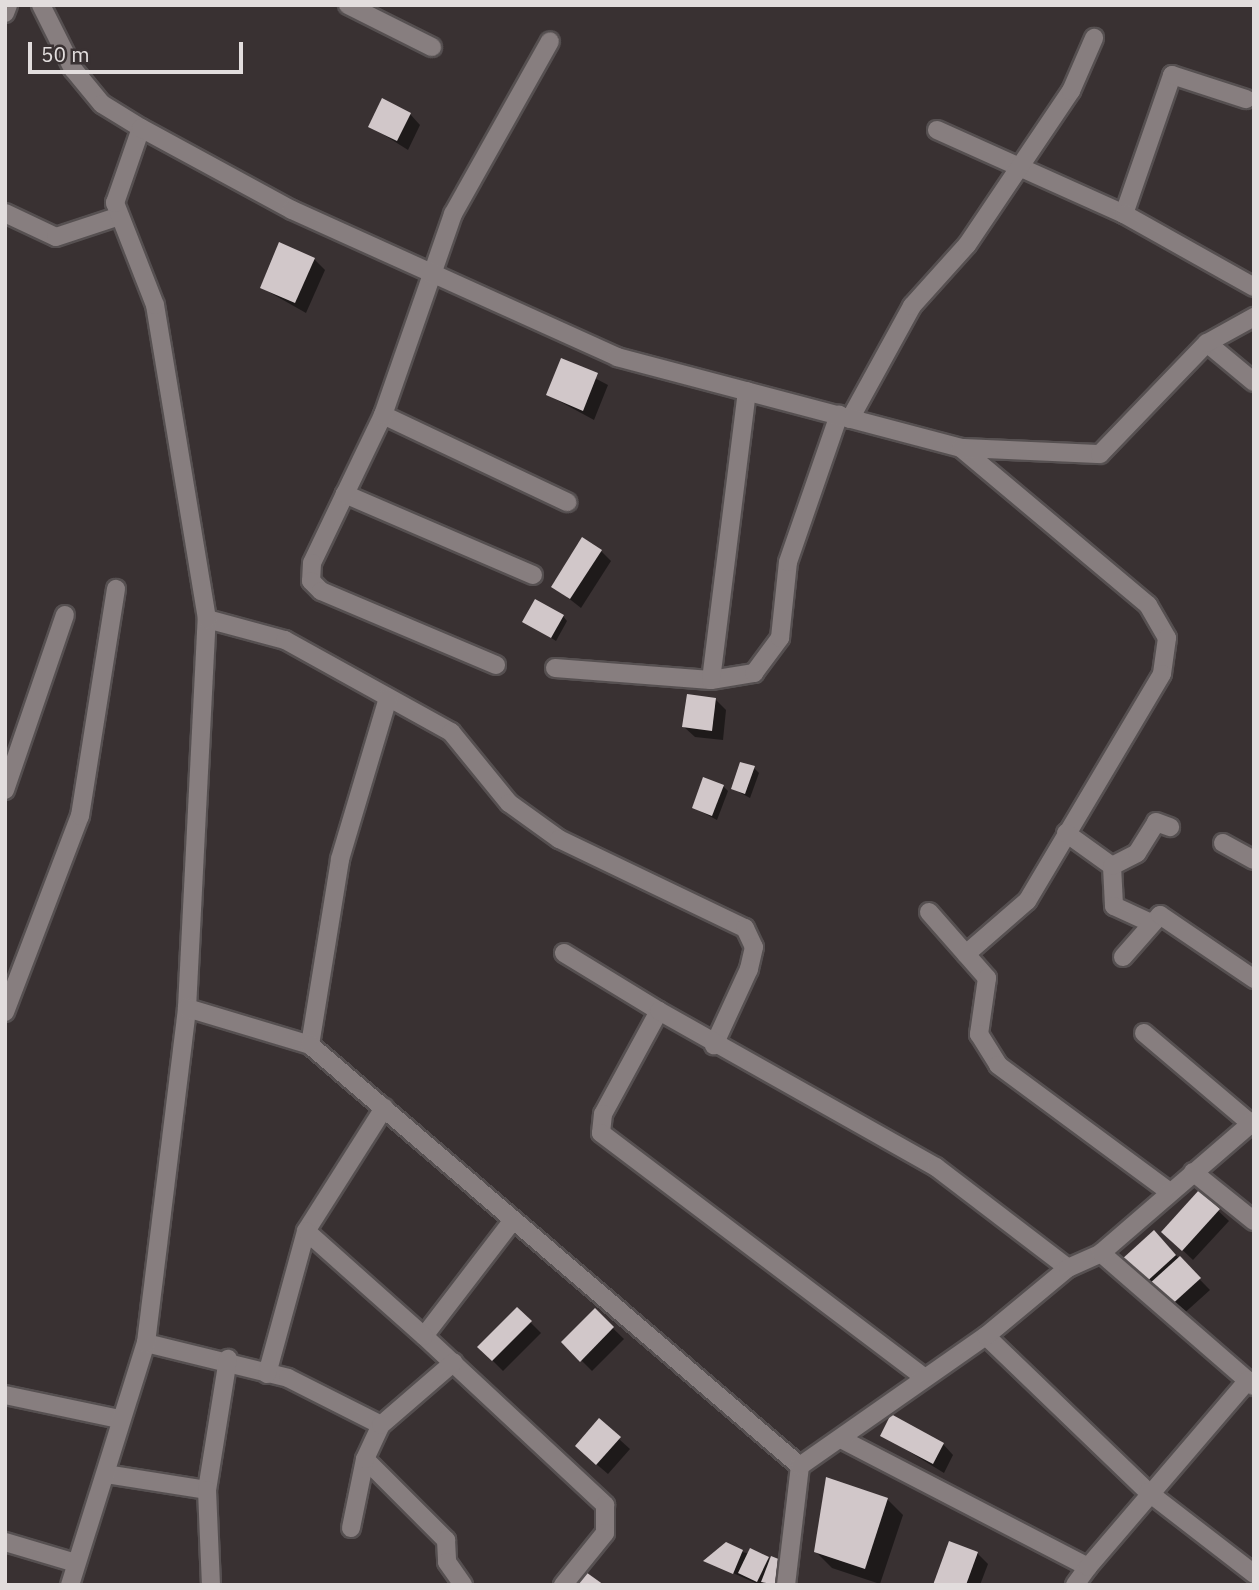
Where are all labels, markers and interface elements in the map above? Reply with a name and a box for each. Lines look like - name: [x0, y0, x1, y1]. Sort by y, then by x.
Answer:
- scale bar: [32, 28, 247, 72]
- text: 50 m: [41, 40, 90, 68]

